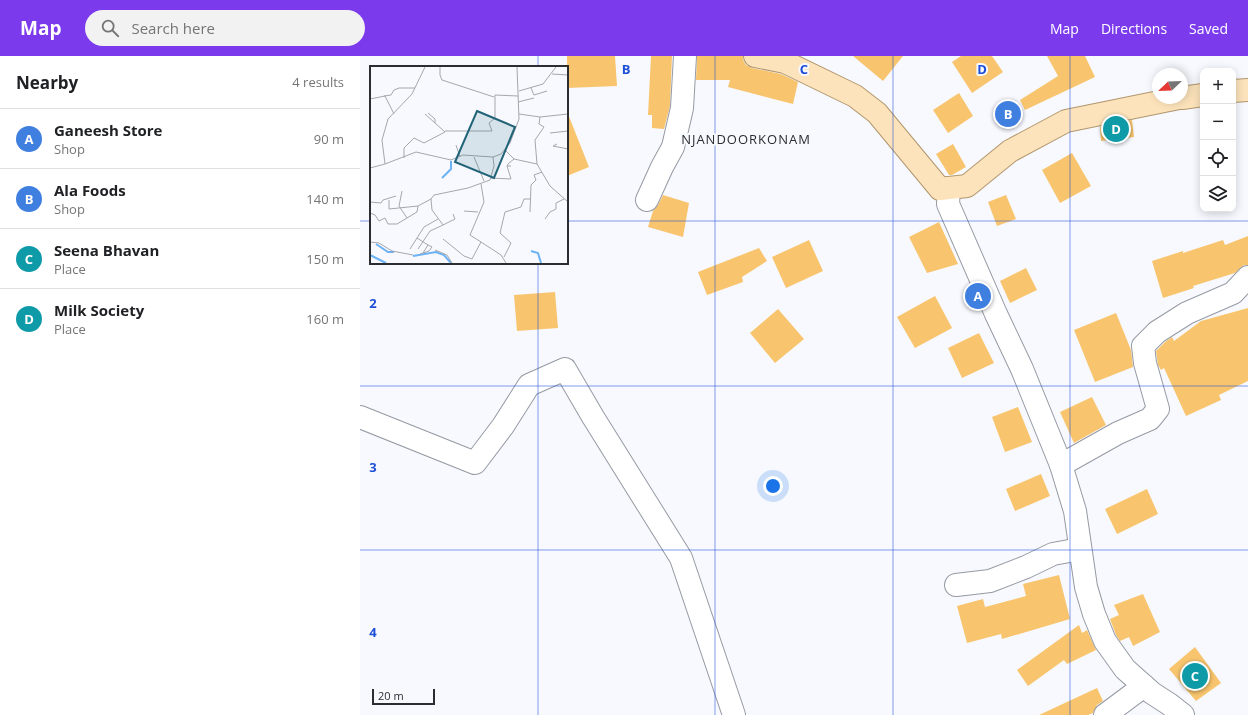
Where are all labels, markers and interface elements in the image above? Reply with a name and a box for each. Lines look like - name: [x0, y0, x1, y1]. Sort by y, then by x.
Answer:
- search box: [85, 10, 365, 46]
- text: Map: [20, 15, 61, 41]
- icon: search: [99, 17, 121, 39]
- text: Search here: [131, 18, 215, 38]
- text: Map: [1050, 19, 1079, 38]
- text: Directions: [1101, 19, 1167, 38]
- text: Saved: [1189, 19, 1228, 38]
- text: B: [622, 60, 631, 78]
- text: C: [800, 60, 808, 78]
- text: D: [977, 60, 987, 78]
- inset map: [370, 66, 568, 264]
- north arrow: [1152, 68, 1188, 104]
- map controls: [1200, 68, 1236, 212]
- button: +: [1200, 68, 1236, 104]
- text: Nearby: [16, 71, 78, 94]
- text: 4 results: [292, 73, 344, 91]
- pin: B: [995, 99, 1021, 129]
- button: −: [1200, 104, 1236, 140]
- pin: D: [1103, 114, 1129, 144]
- text: Ganeesh Store: [54, 120, 162, 140]
- text: A: [25, 130, 33, 148]
- text: 90 m: [314, 130, 344, 148]
- district label: NJANDOORKONAM: [681, 130, 811, 148]
- text: Shop: [54, 140, 85, 158]
- button: locate: [1200, 140, 1236, 176]
- button: layers: [1200, 176, 1236, 212]
- text: Ala Foods: [54, 180, 126, 200]
- text: B: [25, 190, 33, 208]
- text: 140 m: [306, 190, 344, 208]
- text: Shop: [54, 200, 85, 218]
- text: Seena Bhavan: [54, 240, 159, 260]
- text: C: [25, 250, 33, 268]
- text: 150 m: [306, 250, 344, 268]
- text: Place: [54, 260, 86, 278]
- pin: A: [965, 281, 991, 311]
- text: 2: [369, 294, 377, 312]
- text: Milk Society: [54, 300, 144, 320]
- text: D: [24, 310, 34, 328]
- text: 160 m: [306, 310, 344, 328]
- text: Place: [54, 320, 86, 338]
- text: 3: [369, 458, 377, 476]
- your location: [763, 476, 783, 496]
- text: 4: [369, 623, 377, 641]
- pin: C: [1182, 661, 1208, 691]
- scale bar: [372, 687, 435, 706]
- text: 20 m: [378, 688, 404, 703]

